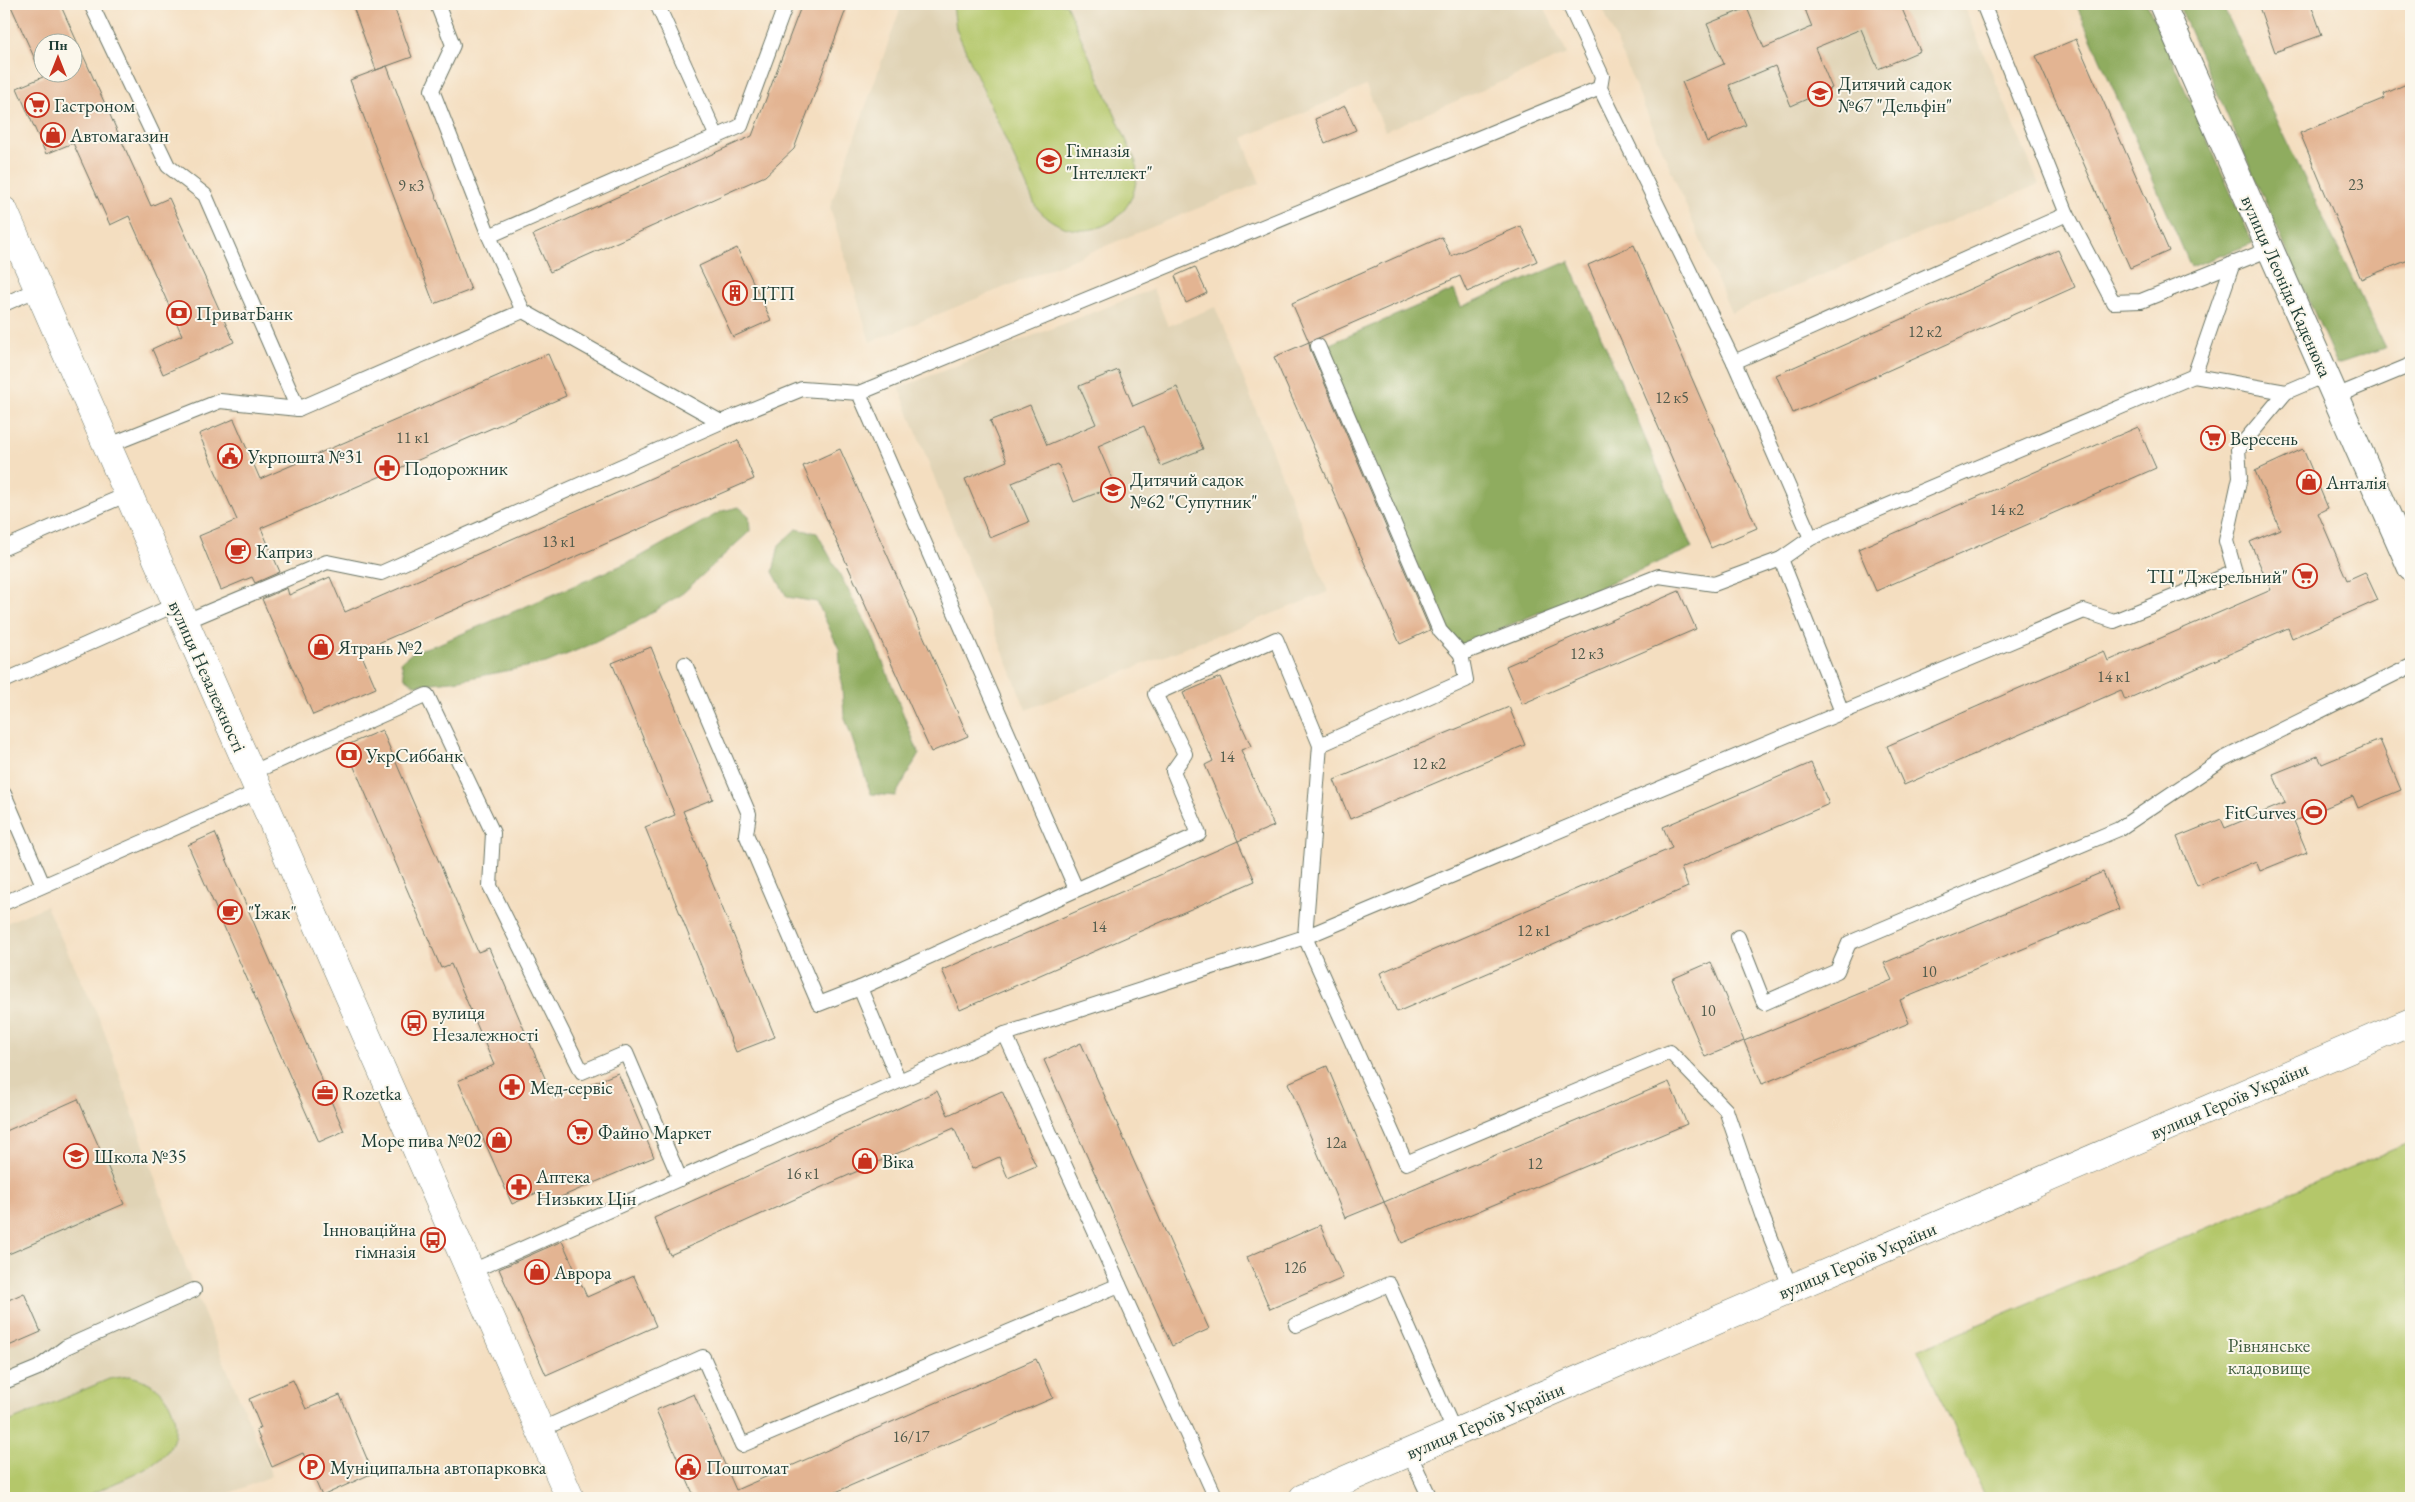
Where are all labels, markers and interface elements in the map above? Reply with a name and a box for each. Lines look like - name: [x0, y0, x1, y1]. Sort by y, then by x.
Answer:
- north arrow: [32, 32, 82, 82]
- text: Пн: [48, 36, 68, 54]
- place label: Дитячий садок №67 "Дельфін": [1838, 71, 1952, 118]
- school or university icon: Дитячий садок №67 "Дельфін": [1807, 81, 1833, 107]
- supermarket icon: Гастроном: [24, 92, 50, 118]
- place label: Гастроном: [54, 93, 135, 118]
- shop icon: Автомагазин: [40, 122, 66, 148]
- place label: Автомагазин: [69, 123, 169, 148]
- place label: Гімназія "Інтеллект": [1066, 138, 1153, 185]
- school or university icon: Гімназія "Інтеллект": [1036, 148, 1062, 174]
- house number: 23: [2348, 174, 2364, 195]
- house number: 9 к3: [398, 175, 424, 196]
- street label: вулиця Леоніда Каденюка: [2235, 191, 2338, 381]
- building icon: ЦТП: [722, 280, 748, 306]
- place label: ЦТП: [752, 281, 795, 306]
- bank icon: ПриватБанк: [166, 300, 192, 326]
- place label: ПриватБанк: [196, 301, 293, 326]
- house number: 12 к2: [1908, 321, 1942, 342]
- house number: 12 к5: [1655, 387, 1689, 408]
- supermarket icon: Вересень: [2200, 425, 2226, 451]
- place label: Вересень: [2230, 426, 2298, 451]
- house number: 11 к1: [396, 427, 430, 448]
- public building icon: Укрпошта №31: [217, 443, 243, 469]
- place label: Укрпошта №31: [247, 444, 363, 469]
- pharmacy icon: Подорожник: [374, 455, 400, 481]
- place label: Подорожник: [404, 456, 508, 481]
- place label: Дитячий садок №62 "Супутник": [1130, 467, 1258, 514]
- shop icon: Анталія: [2296, 469, 2322, 495]
- place label: Анталія: [2325, 470, 2387, 495]
- school or university icon: Дитячий садок №62 "Супутник": [1100, 477, 1126, 503]
- house number: 14 к2: [1990, 499, 2024, 520]
- house number: 13 к1: [542, 531, 576, 552]
- cafe icon: Каприз: [225, 538, 251, 564]
- place label: Каприз: [256, 539, 313, 564]
- supermarket icon: ТЦ "Джерельний": [2292, 563, 2318, 589]
- place label: ТЦ "Джерельний": [2147, 564, 2288, 589]
- street label: вулиця Незалежності: [163, 596, 252, 756]
- shop icon: Ятрань №2: [308, 634, 334, 660]
- place label: Ятрань №2: [337, 635, 423, 660]
- house number: 12 к3: [1570, 643, 1604, 664]
- house number: 14 к1: [2097, 666, 2131, 687]
- bank icon: УкрСиббанк: [336, 742, 362, 768]
- place label: УкрСиббанк: [365, 743, 463, 768]
- house number: 14: [1219, 746, 1235, 767]
- house number: 12 к2: [1412, 753, 1446, 774]
- sports icon: FitCurves: [2301, 799, 2327, 825]
- place label: FitCurves: [2224, 800, 2296, 825]
- cafe icon: "Їжак": [217, 899, 243, 925]
- place label: "Їжак": [248, 900, 297, 925]
- house number: 14: [1091, 916, 1107, 937]
- house number: 12 к1: [1517, 920, 1551, 941]
- house number: 10: [1921, 961, 1937, 982]
- place label: вулиця Незалежності: [432, 1000, 539, 1047]
- house number: 10: [1700, 1000, 1716, 1021]
- bus stop icon: вулиця Незалежності: [401, 1010, 427, 1036]
- street label: вулиця Героїв України: [2146, 1056, 2312, 1145]
- pharmacy icon: Мед-сервіс: [499, 1074, 525, 1100]
- place label: Мед-сервіс: [530, 1075, 613, 1100]
- office icon: Rozetka: [312, 1080, 338, 1106]
- place label: Rozetka: [342, 1081, 402, 1106]
- supermarket icon: Файно Маркет: [567, 1119, 593, 1145]
- place label: Файно Маркет: [598, 1120, 712, 1145]
- shop icon: Море пива №02: [486, 1127, 512, 1153]
- place label: Море пива №02: [361, 1128, 482, 1153]
- house number: 12а: [1325, 1132, 1347, 1153]
- school or university icon: Школа №35: [63, 1143, 89, 1169]
- place label: Школа №35: [94, 1144, 187, 1169]
- shop icon: Віка: [852, 1148, 878, 1174]
- place label: Віка: [882, 1149, 915, 1174]
- house number: 12: [1527, 1153, 1543, 1174]
- house number: 16 к1: [786, 1163, 820, 1184]
- place label: Аптека Низьких Цін: [535, 1164, 637, 1211]
- pharmacy icon: Аптека Низьких Цін: [506, 1174, 532, 1200]
- street label: вулиця Героїв України: [1774, 1216, 1940, 1305]
- place label: Інноваційна гімназія: [323, 1217, 417, 1264]
- bus stop icon: Інноваційна гімназія: [420, 1227, 446, 1253]
- house number: 12б: [1284, 1257, 1307, 1278]
- shop icon: Аврора: [524, 1259, 550, 1285]
- place label: Аврора: [553, 1260, 612, 1285]
- park label: Рівнянське кладовище: [2228, 1333, 2310, 1380]
- street label: вулиця Героїв України: [1402, 1376, 1568, 1465]
- house number: 16/17: [892, 1426, 930, 1447]
- parking icon: Муніципальна автопарковка: [299, 1454, 325, 1480]
- public building icon: Поштомат: [675, 1454, 701, 1480]
- place label: Муніципальна автопарковка: [330, 1455, 547, 1480]
- place label: Поштомат: [706, 1455, 789, 1480]

